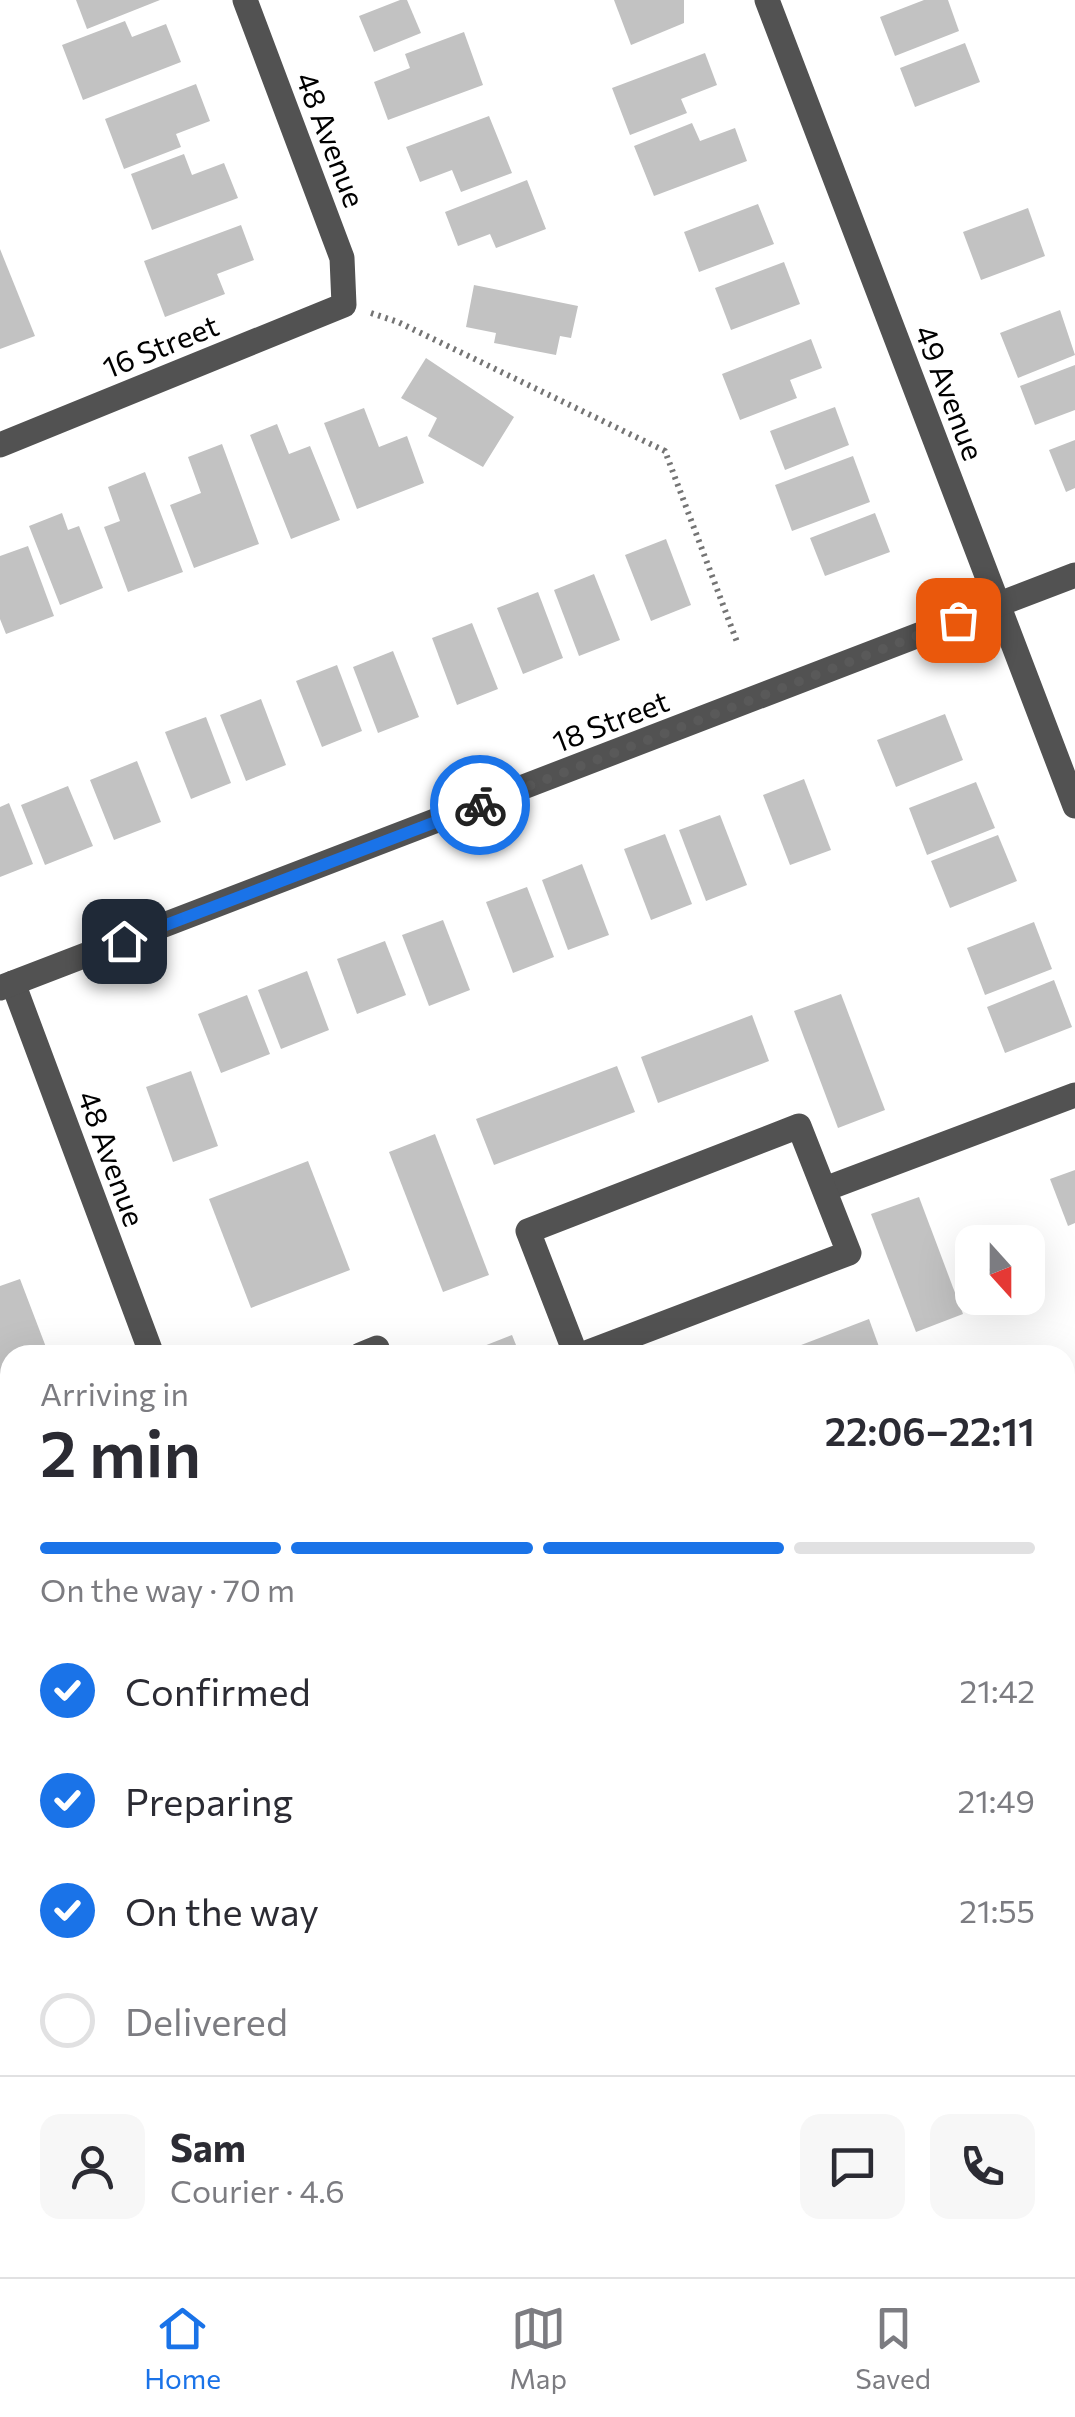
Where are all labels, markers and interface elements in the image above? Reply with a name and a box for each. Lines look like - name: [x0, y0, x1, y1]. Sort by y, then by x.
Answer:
- street label: 48 Avenue: [289, 66, 375, 212]
- street label: 16 Street: [97, 305, 223, 385]
- street label: 49 Avenue: [908, 319, 994, 465]
- pin: [916, 578, 1001, 663]
- icon: bag: [931, 593, 986, 648]
- street label: 18 Street: [547, 681, 673, 759]
- courier: [430, 755, 530, 855]
- icon: bike: [453, 778, 508, 833]
- pin: [82, 899, 167, 984]
- icon: home: [97, 914, 152, 969]
- street label: 48 Avenue: [71, 1085, 155, 1231]
- north arrow: [955, 1225, 1045, 1315]
- map controls: [955, 1225, 1045, 1315]
- text: Arriving in: [40, 1373, 189, 1413]
- text: 22:06–22:11: [825, 1407, 1035, 1454]
- text: 2 min: [40, 1411, 201, 1490]
- text: On the way · 70 m: [40, 1569, 295, 1609]
- icon: check: [40, 1663, 95, 1718]
- text: Confirmed: [125, 1667, 311, 1714]
- text: 21:42: [960, 1670, 1035, 1710]
- icon: check: [40, 1773, 95, 1828]
- text: Preparing: [125, 1777, 293, 1824]
- text: 21:49: [957, 1780, 1035, 1820]
- icon: check: [40, 1883, 95, 1938]
- text: On the way: [125, 1887, 319, 1934]
- text: 21:55: [959, 1890, 1035, 1930]
- text: Delivered: [125, 1997, 288, 2044]
- button: person: [40, 2114, 145, 2219]
- button: chat: [800, 2114, 905, 2219]
- button: phone: [930, 2114, 1035, 2219]
- text: Sam: [170, 2123, 246, 2170]
- text: Courier · 4.6: [170, 2170, 345, 2210]
- tab: Home: [144, 2301, 221, 2395]
- tab: Map: [509, 2301, 567, 2395]
- tab: Saved: [855, 2301, 931, 2395]

